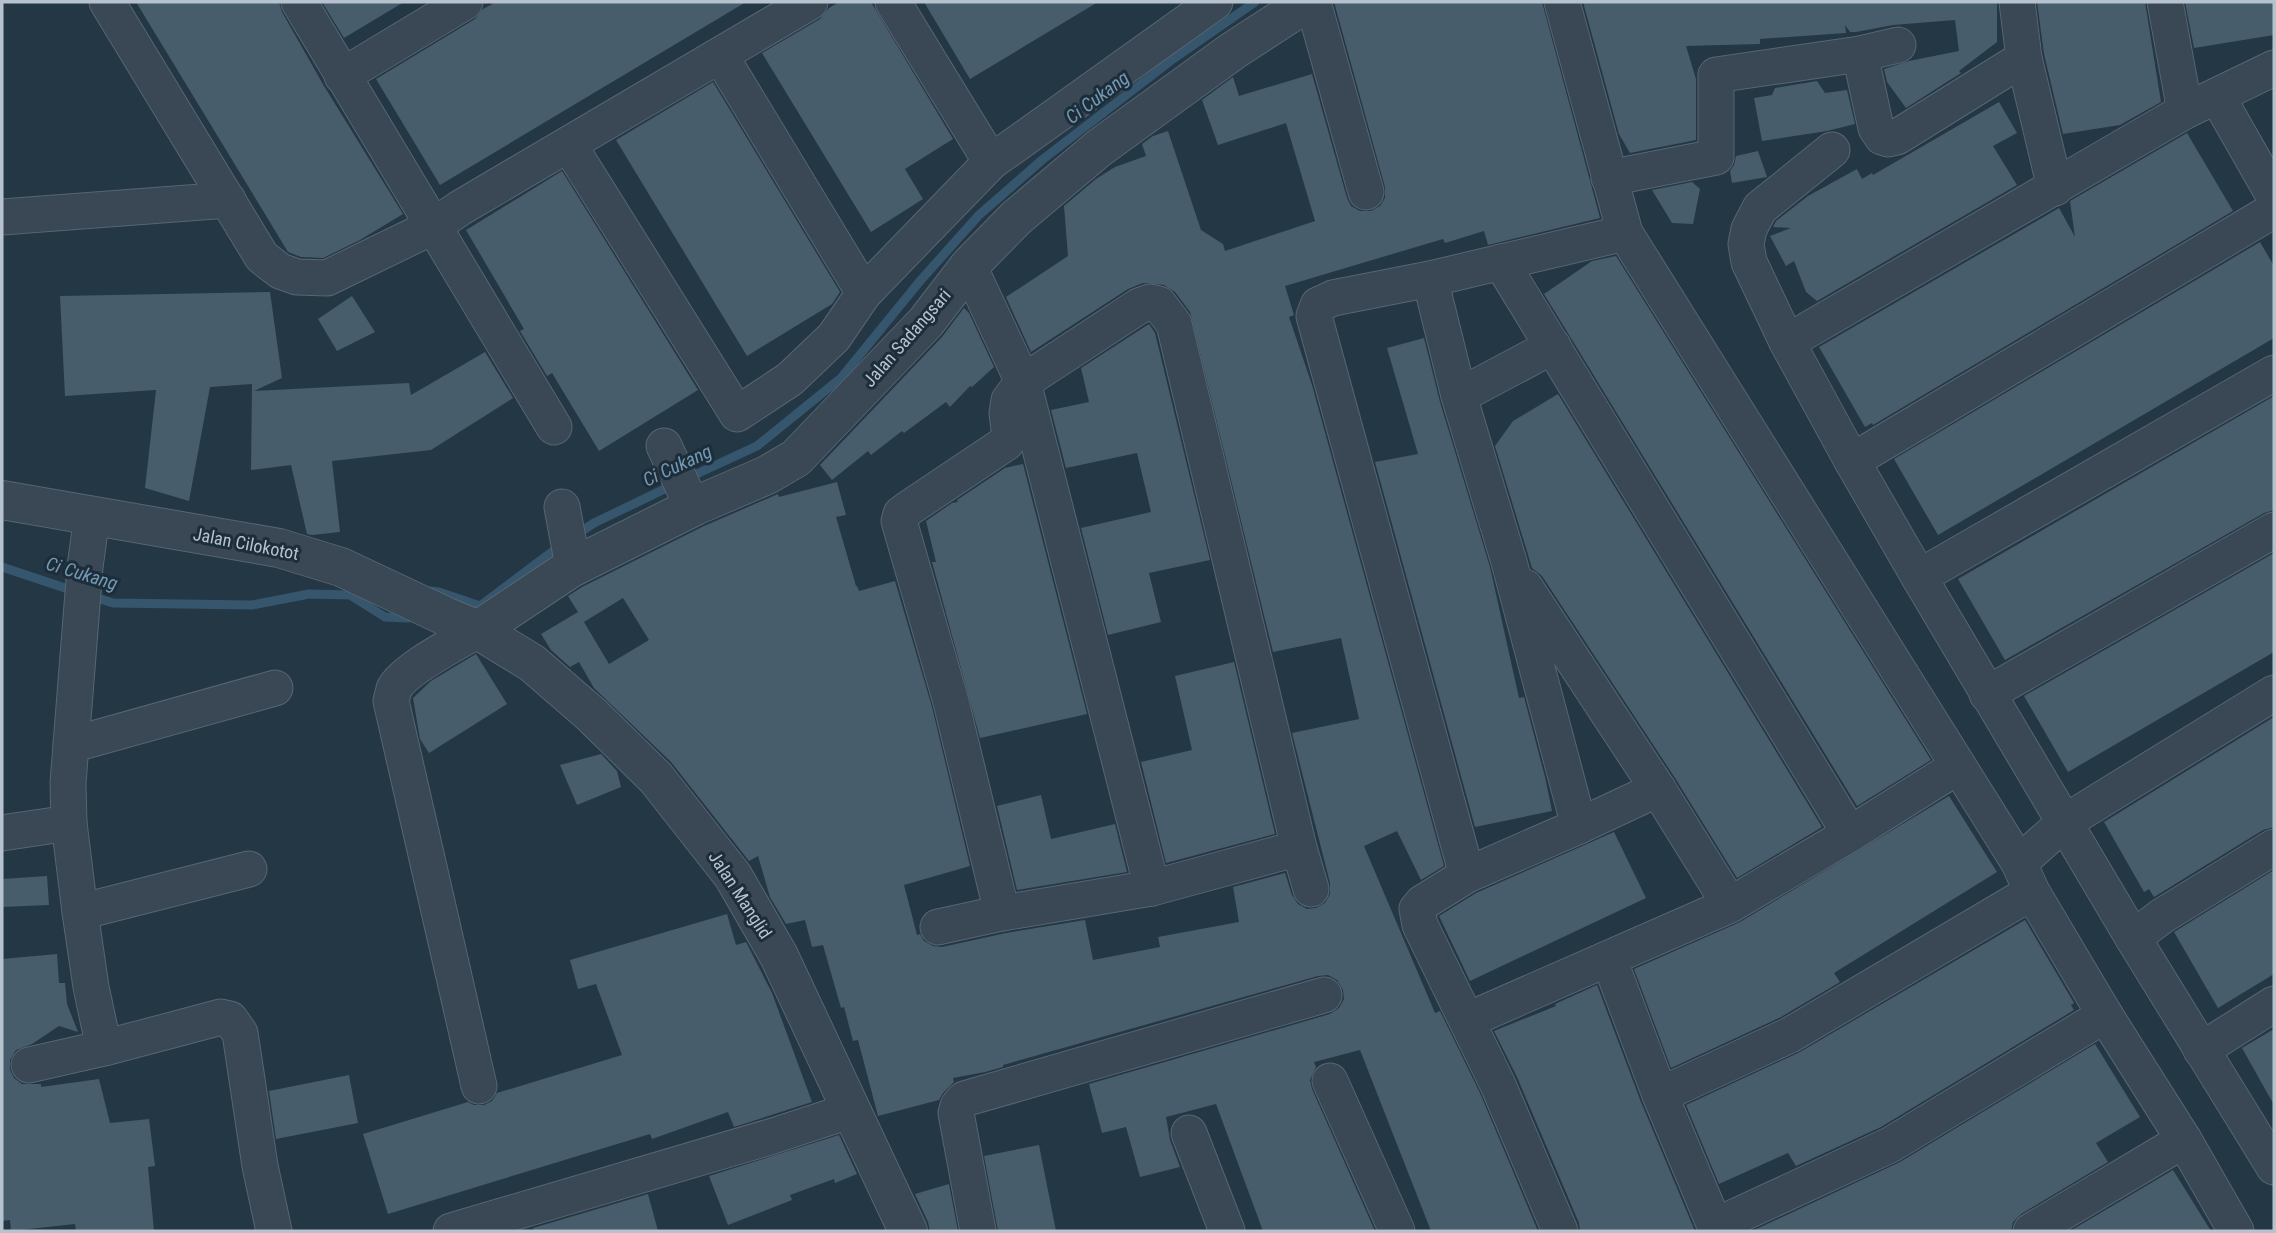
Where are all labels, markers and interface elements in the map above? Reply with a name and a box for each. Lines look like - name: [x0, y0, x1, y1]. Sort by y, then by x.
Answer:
- water label: Ci Cukang: [1061, 66, 1134, 129]
- street label: Jalan Sadangsari: [859, 285, 955, 391]
- water label: Ci Cukang: [639, 439, 715, 491]
- street label: Jalan Cilokotot: [192, 523, 301, 564]
- water label: Ci Cukang: [43, 552, 120, 595]
- street label: Jalan Manglid: [704, 847, 776, 942]

